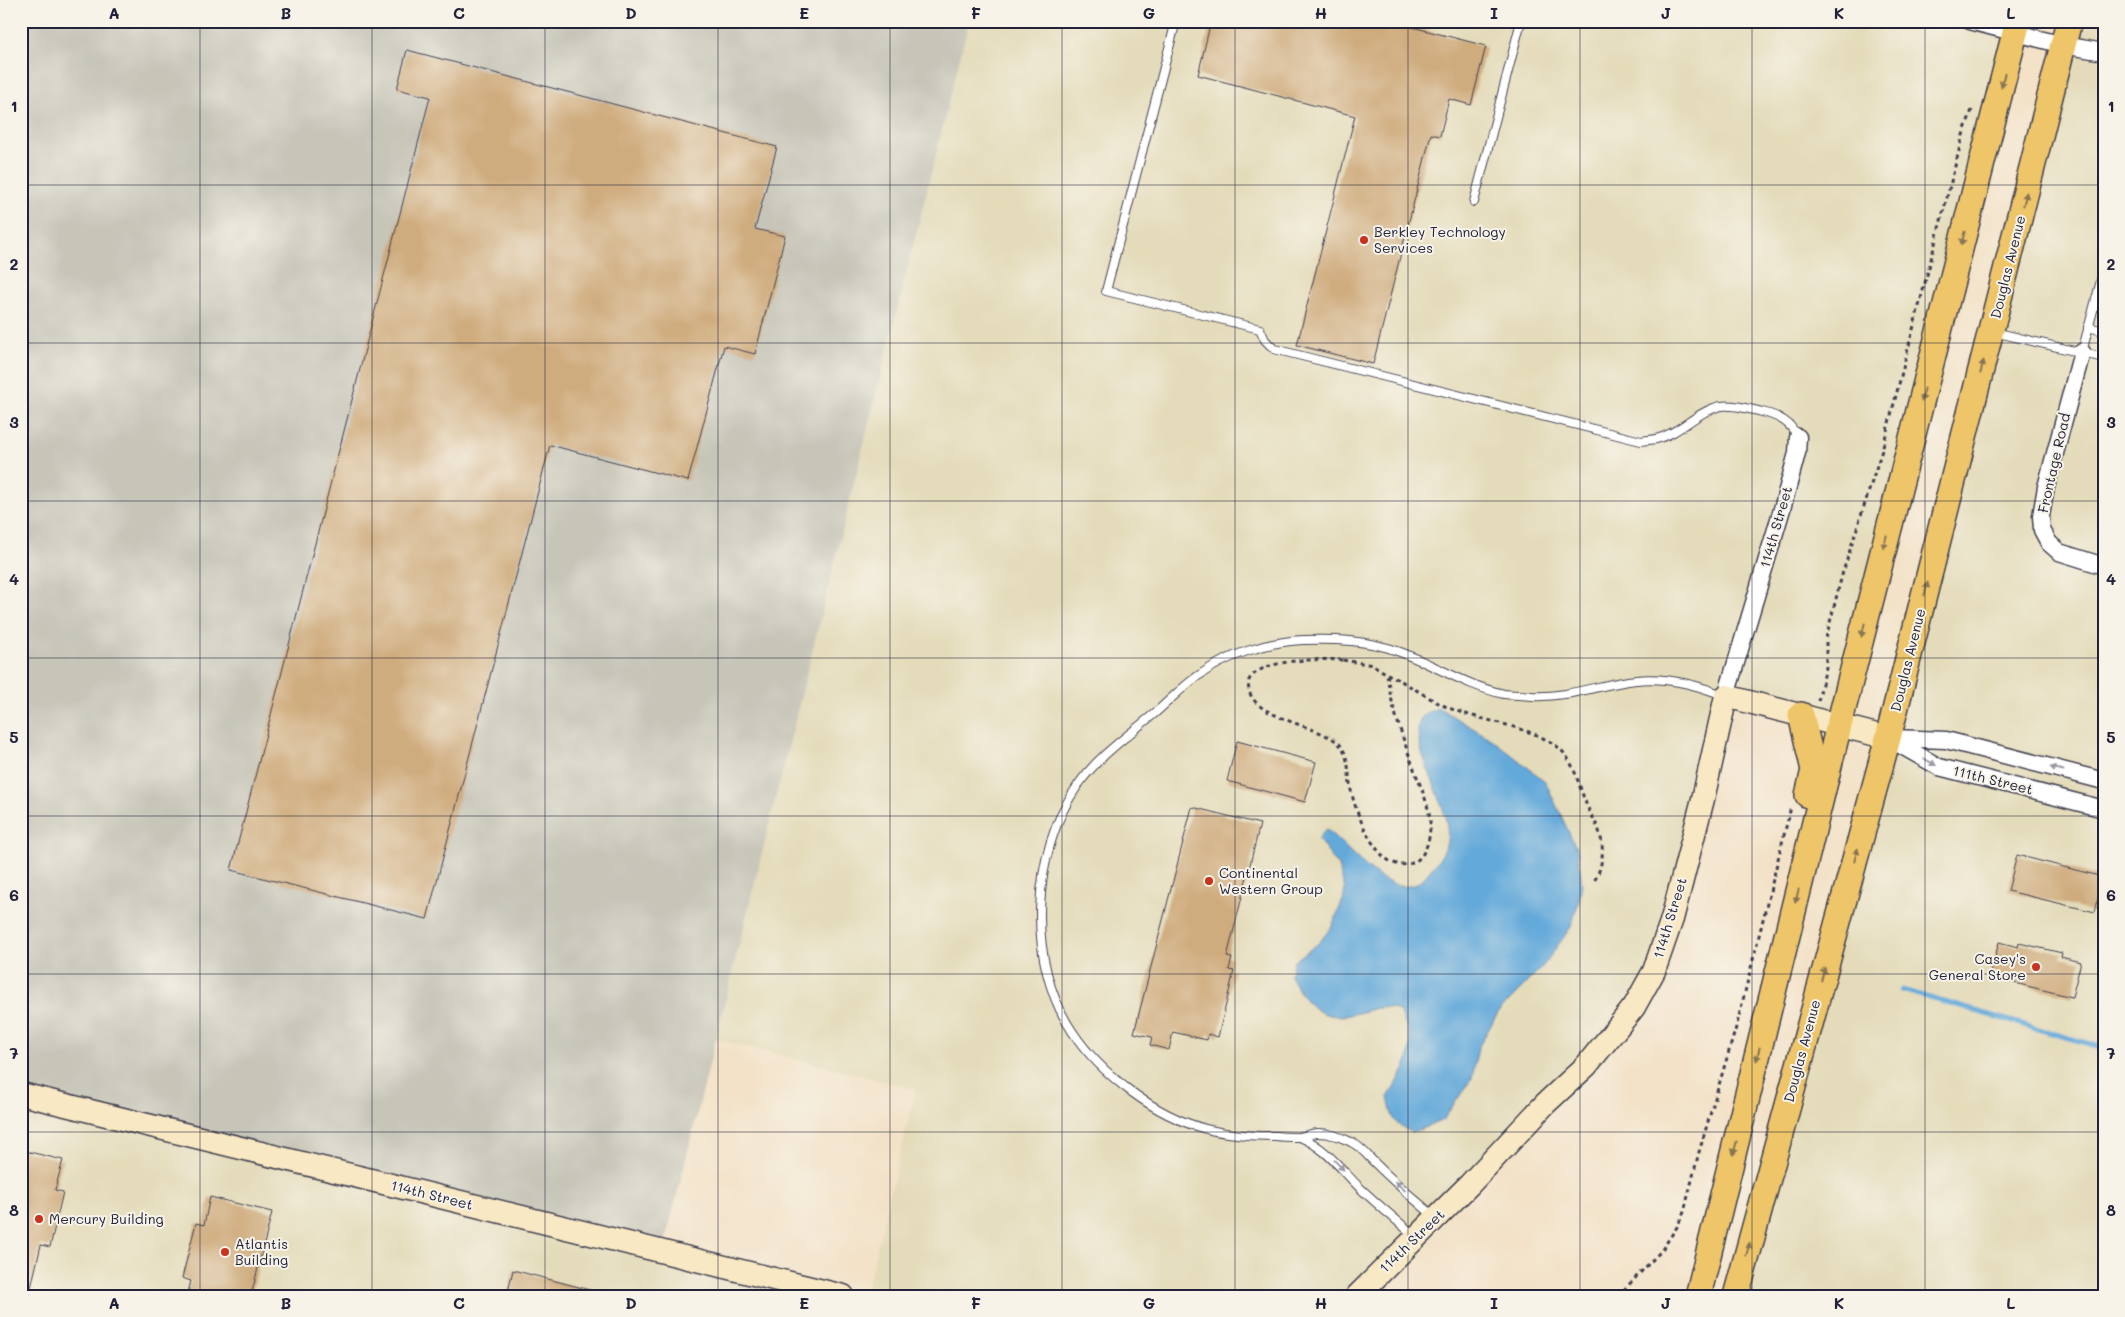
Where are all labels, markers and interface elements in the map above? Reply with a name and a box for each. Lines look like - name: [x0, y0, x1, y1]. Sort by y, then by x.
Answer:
- text: A: [108, 2, 120, 23]
- text: B: [281, 2, 291, 23]
- text: C: [453, 2, 465, 23]
- text: D: [625, 2, 637, 23]
- text: E: [799, 2, 809, 23]
- text: F: [971, 2, 981, 23]
- text: G: [1143, 2, 1155, 23]
- text: H: [1315, 2, 1327, 23]
- text: I: [1490, 2, 1498, 23]
- text: J: [1661, 2, 1671, 23]
- text: K: [1834, 2, 1844, 23]
- text: L: [2006, 2, 2016, 23]
- one-way arrow: [1999, 73, 2007, 88]
- text: 1: [10, 95, 18, 116]
- text: 1: [2107, 95, 2115, 116]
- one-way arrow: [2021, 192, 2029, 207]
- street label: Douglas Avenue: [1986, 213, 2030, 320]
- place label: Berkley Technology Services: [1374, 222, 1506, 257]
- one-way arrow: [1959, 230, 1967, 245]
- marker: Berkley Technology Services: [1358, 234, 1370, 246]
- text: 2: [10, 253, 19, 274]
- text: 2: [2107, 253, 2116, 274]
- one-way arrow: [1978, 360, 1986, 375]
- one-way arrow: [1919, 388, 1927, 403]
- text: 3: [9, 411, 19, 432]
- street label: Frontage Road: [2033, 411, 2074, 515]
- text: 3: [2106, 411, 2116, 432]
- street label: 114th Street: [1755, 484, 1796, 570]
- one-way arrow: [1881, 535, 1889, 550]
- text: 4: [9, 568, 19, 589]
- text: 4: [2106, 568, 2116, 589]
- one-way arrow: [1922, 581, 1930, 596]
- street label: Douglas Avenue: [1886, 606, 1930, 713]
- one-way arrow: [1859, 622, 1867, 637]
- text: 5: [9, 726, 19, 747]
- text: 5: [2106, 726, 2116, 747]
- one-way arrow: [1924, 757, 1937, 766]
- street label: 111th Street: [1951, 760, 2035, 799]
- one-way arrow: [2049, 764, 2064, 772]
- one-way arrow: [1852, 847, 1860, 862]
- place label: Continental Western Group: [1219, 863, 1323, 898]
- marker: Continental Western Group: [1203, 875, 1215, 887]
- street label: 114th Street: [1648, 875, 1691, 961]
- text: 6: [9, 884, 19, 905]
- text: 6: [2106, 884, 2116, 905]
- one-way arrow: [1793, 889, 1801, 904]
- place label: Casey's General Store: [1929, 949, 2026, 984]
- marker: Casey's General Store: [2030, 961, 2042, 973]
- one-way arrow: [1820, 966, 1828, 981]
- street label: Douglas Avenue: [1779, 997, 1824, 1104]
- text: 7: [10, 1042, 19, 1063]
- text: 7: [2107, 1042, 2116, 1063]
- one-way arrow: [1754, 1046, 1762, 1061]
- one-way arrow: [1731, 1141, 1739, 1156]
- one-way arrow: [1333, 1159, 1345, 1171]
- street label: 114th Street: [389, 1175, 475, 1214]
- one-way arrow: [1394, 1180, 1406, 1192]
- text: 8: [9, 1199, 19, 1220]
- text: 8: [2106, 1199, 2116, 1220]
- street label: 114th Street: [1375, 1205, 1448, 1277]
- place label: Mercury Building: [49, 1209, 164, 1228]
- marker: Mercury Building: [33, 1213, 45, 1225]
- place label: Atlantis Building: [235, 1234, 288, 1269]
- one-way arrow: [1745, 1241, 1753, 1256]
- marker: Atlantis Building: [219, 1246, 231, 1258]
- text: A: [108, 1292, 120, 1313]
- text: B: [281, 1292, 291, 1313]
- text: C: [453, 1292, 465, 1313]
- text: D: [625, 1292, 637, 1313]
- text: E: [799, 1292, 809, 1313]
- text: F: [971, 1292, 981, 1313]
- text: G: [1143, 1292, 1155, 1313]
- text: H: [1315, 1292, 1327, 1313]
- text: I: [1490, 1292, 1498, 1313]
- text: J: [1661, 1292, 1671, 1313]
- text: K: [1834, 1292, 1844, 1313]
- text: L: [2006, 1292, 2016, 1313]

